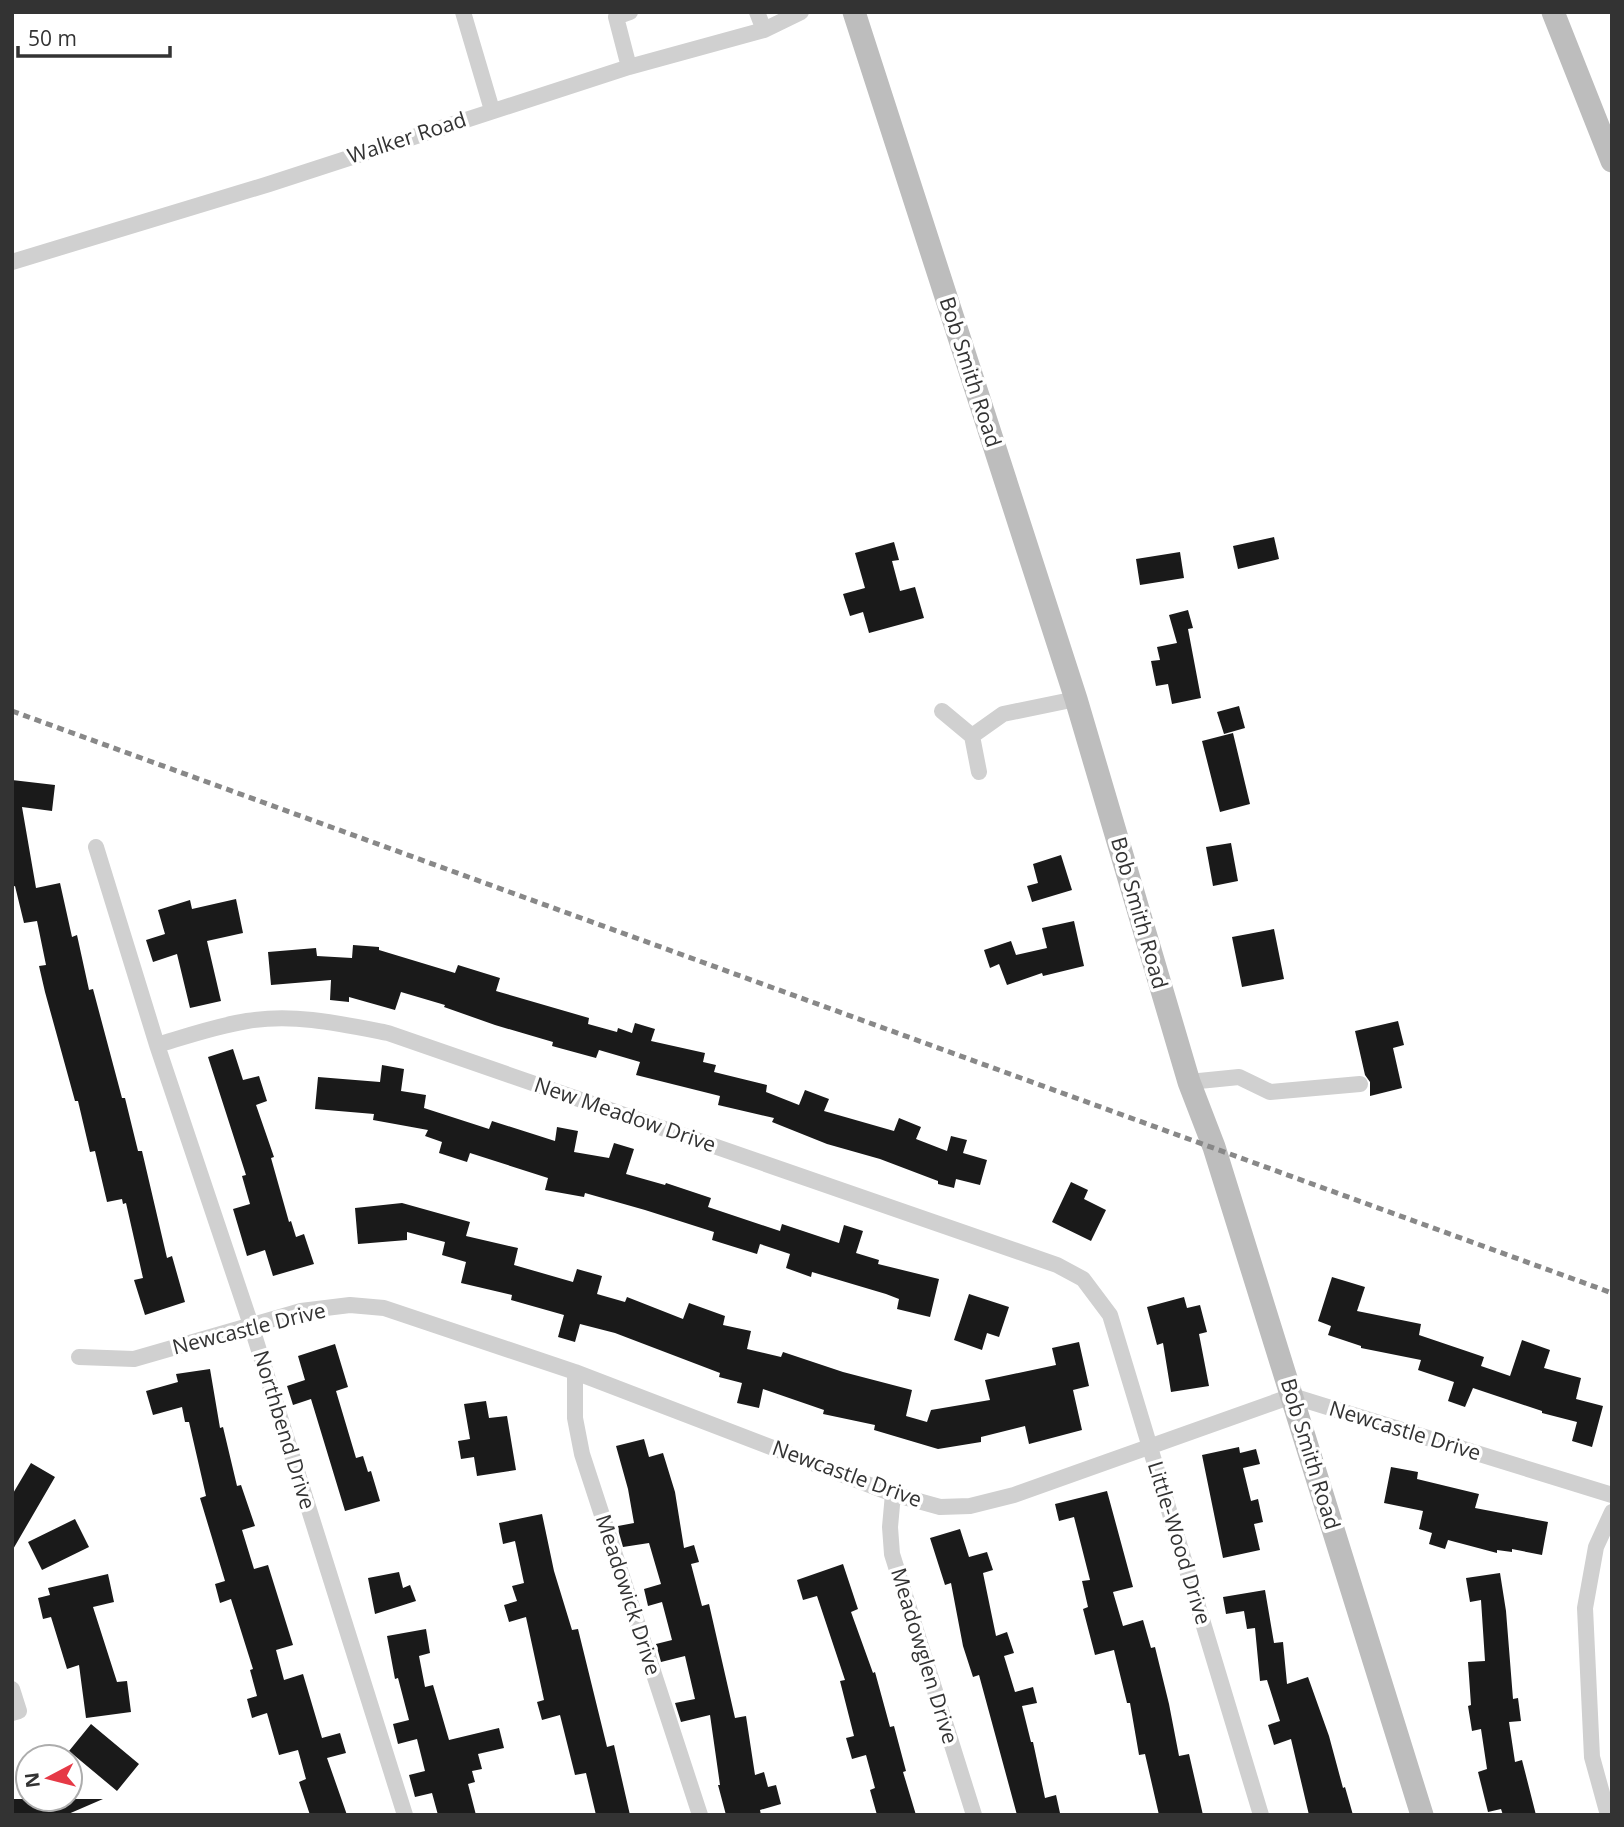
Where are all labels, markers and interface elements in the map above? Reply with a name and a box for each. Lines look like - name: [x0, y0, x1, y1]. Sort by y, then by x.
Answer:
- scale bar: [18, 14, 170, 58]
- text: 50 m: [28, 24, 77, 52]
- street label: Walker Road: [344, 105, 470, 169]
- street label: Bob Smith Road: [933, 293, 1008, 451]
- street label: Bob Smith Road: [1105, 834, 1175, 992]
- street label: New Meadow Drive: [531, 1070, 720, 1158]
- street label: Newcastle Drive: [169, 1295, 328, 1361]
- street label: Northbend Drive: [248, 1347, 322, 1513]
- street label: Bob Smith Road: [1275, 1375, 1347, 1533]
- street label: Newcastle Drive: [1326, 1394, 1484, 1466]
- street label: Newcastle Drive: [769, 1433, 926, 1513]
- street label: Little-Wood Drive: [1142, 1458, 1218, 1628]
- street label: Meadowick Drive: [590, 1511, 668, 1679]
- street label: Meadowglen Drive: [885, 1564, 965, 1747]
- north arrow: [14, 1743, 84, 1813]
- text: N: [18, 1771, 46, 1789]

